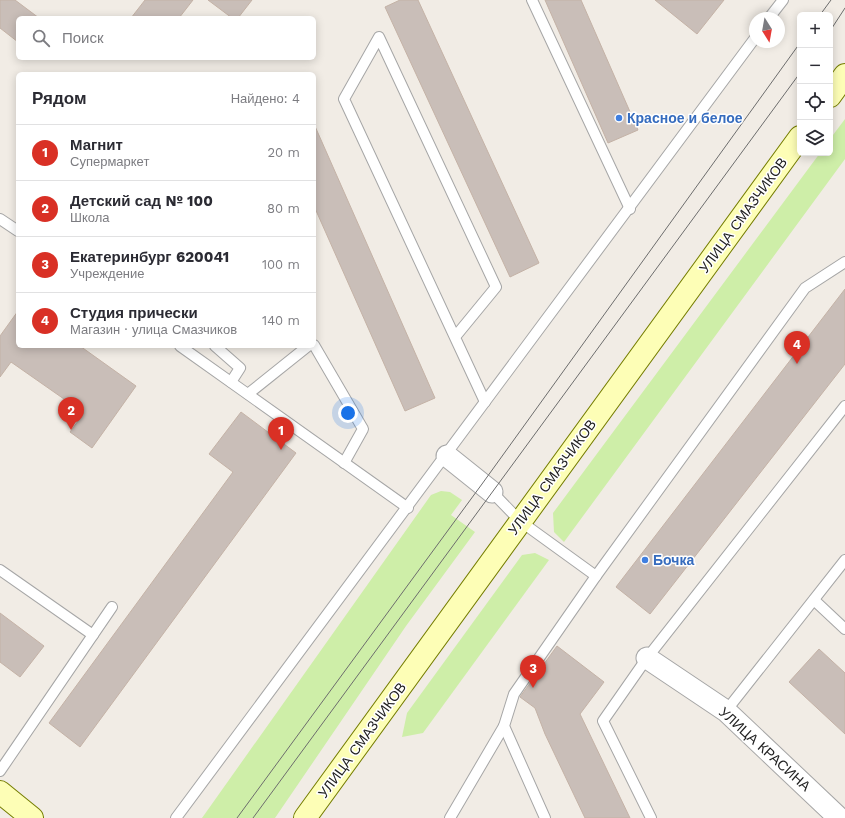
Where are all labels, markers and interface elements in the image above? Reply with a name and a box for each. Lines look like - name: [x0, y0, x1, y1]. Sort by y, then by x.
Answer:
- north arrow: [749, 12, 785, 48]
- map controls: [797, 12, 833, 156]
- button: +: [797, 12, 833, 48]
- search box: [16, 16, 316, 60]
- icon: search: [30, 27, 52, 49]
- text: Поиск: [62, 29, 104, 47]
- button: −: [797, 48, 833, 84]
- button: locate: [797, 84, 833, 120]
- text: Рядом: [32, 88, 87, 108]
- text: Найдено: 4: [231, 91, 300, 106]
- place label: Красное и белое: [627, 110, 743, 126]
- marker: Красное и белое: [614, 113, 624, 123]
- button: layers: [797, 120, 833, 156]
- text: Магнит: [70, 136, 123, 154]
- text: 1: [42, 145, 48, 160]
- text: 20 m: [268, 145, 300, 160]
- text: Супермаркет: [70, 154, 149, 169]
- street label: УЛИЦА СМАЗЧИКОВ: [696, 154, 790, 276]
- text: Детский сад № 100: [70, 192, 213, 210]
- text: 2: [41, 201, 49, 216]
- text: 80 m: [267, 201, 300, 216]
- text: Школа: [70, 210, 110, 225]
- text: Екатеринбург 620041: [70, 248, 229, 266]
- text: 3: [41, 257, 49, 272]
- text: 100 m: [262, 257, 300, 272]
- text: Учреждение: [70, 266, 145, 281]
- text: Студия прически: [70, 304, 198, 322]
- text: 4: [41, 313, 49, 328]
- text: 140 m: [262, 313, 300, 328]
- text: Магазин · улица Смазчиков: [70, 322, 237, 337]
- pin: 4: [784, 331, 810, 364]
- pin: 2: [58, 397, 84, 430]
- your location: [338, 403, 358, 423]
- street label: УЛИЦА СМАЗЧИКОВ: [505, 416, 599, 538]
- pin: 1: [268, 417, 294, 450]
- place label: Бочка: [653, 552, 694, 568]
- marker: Бочка: [640, 555, 650, 565]
- pin: 3: [520, 655, 546, 688]
- street label: УЛИЦА СМАЗЧИКОВ: [315, 679, 409, 801]
- street label: УЛИЦА КРАСИНА: [716, 704, 814, 795]

